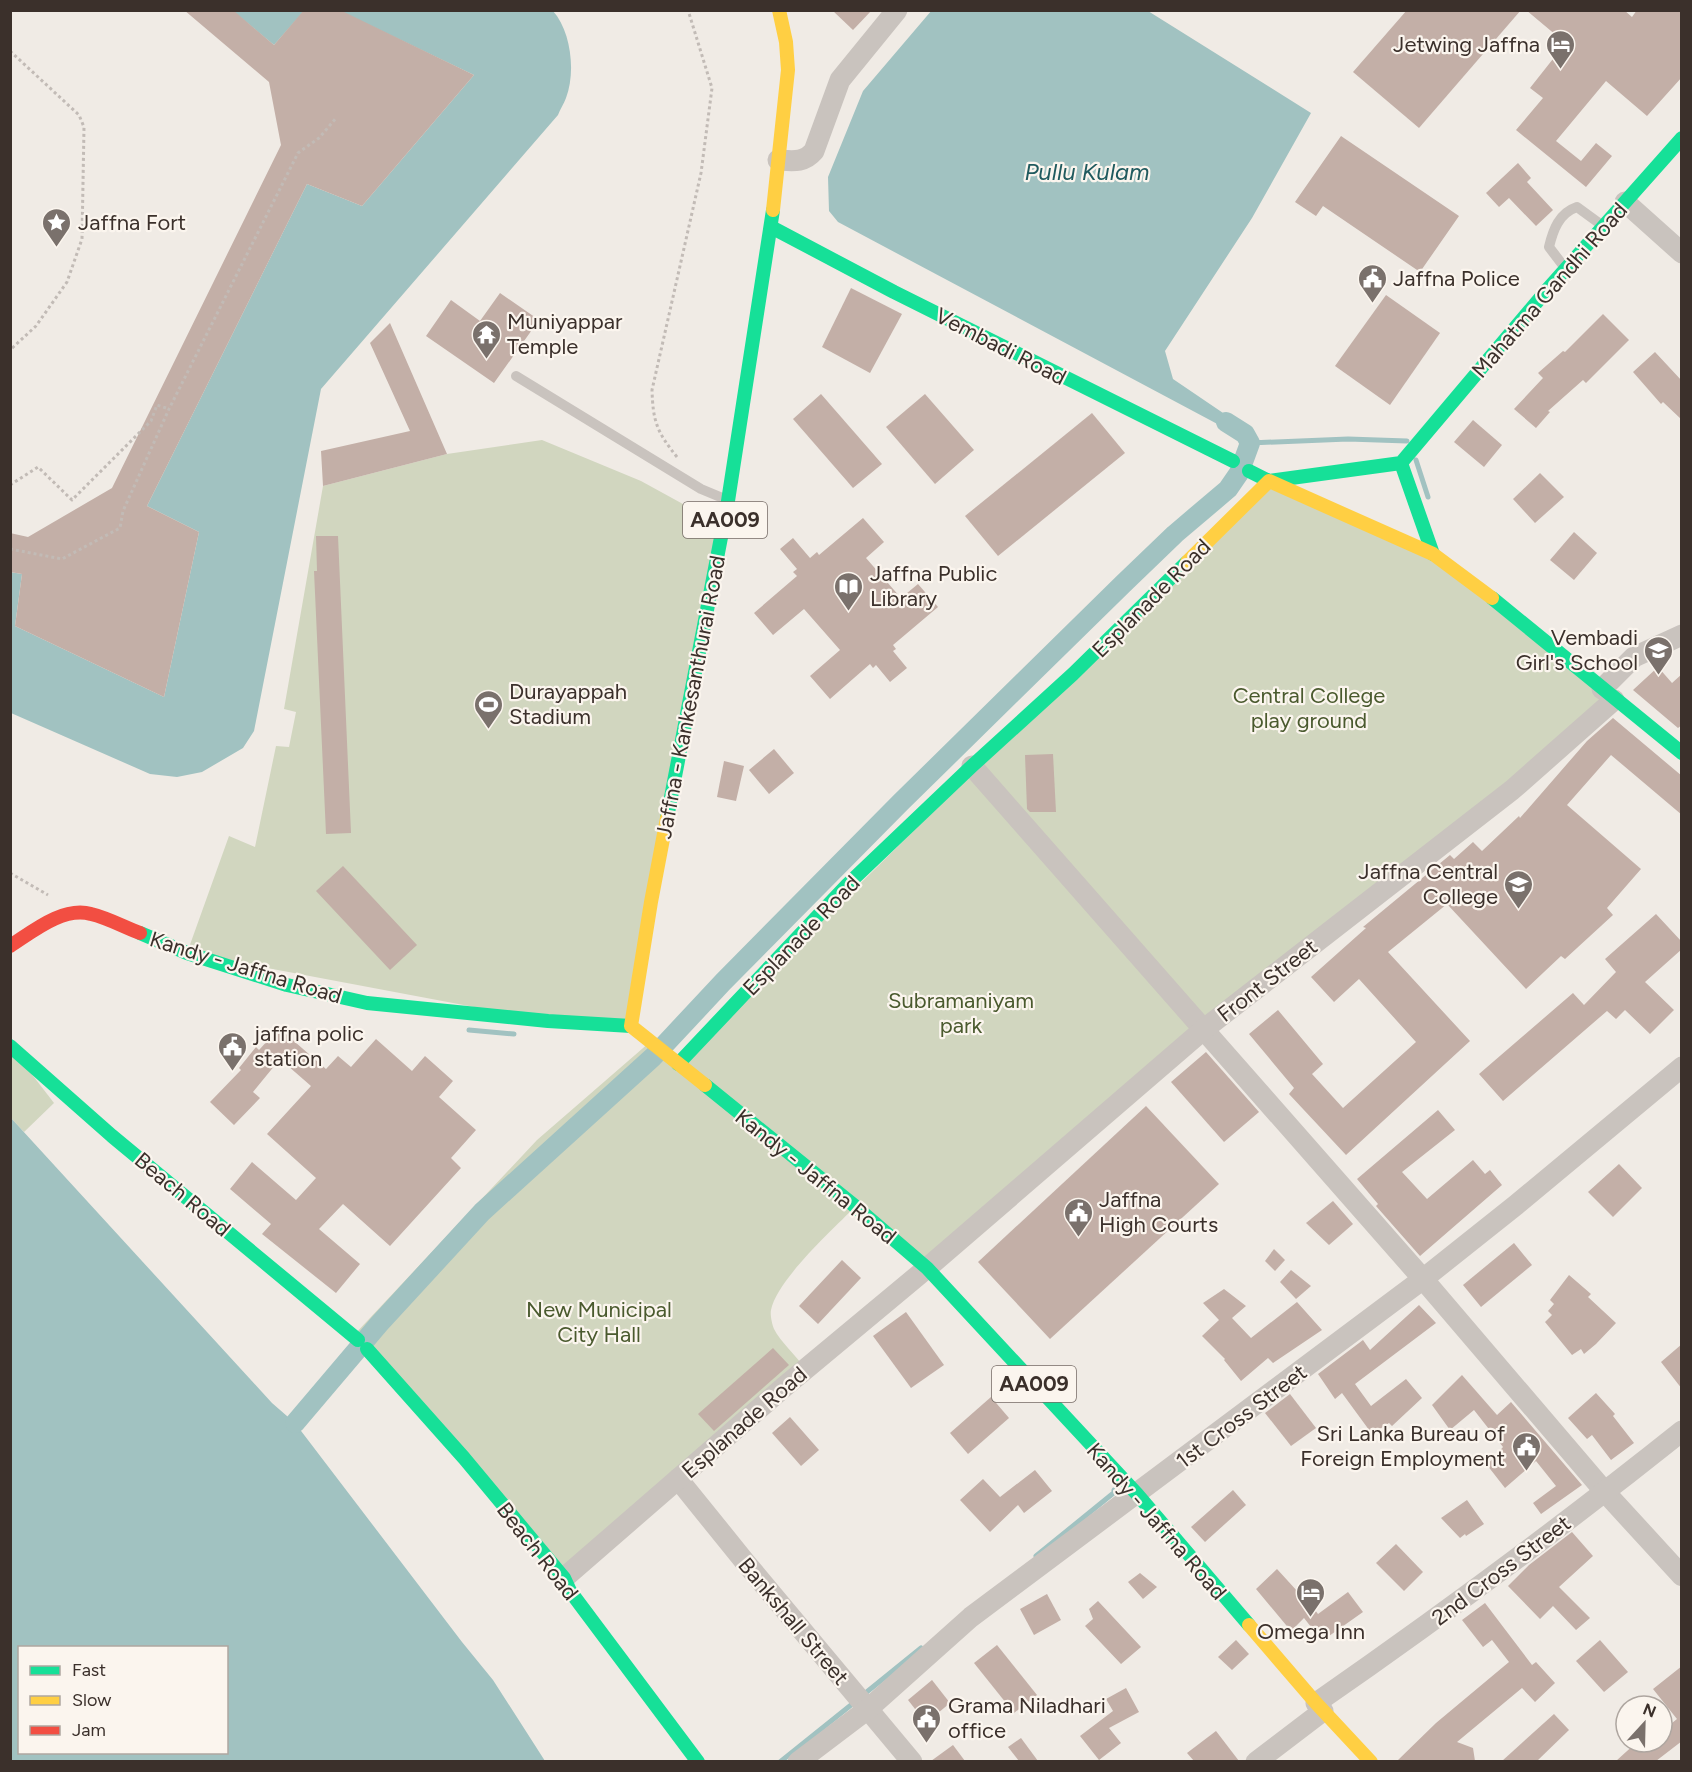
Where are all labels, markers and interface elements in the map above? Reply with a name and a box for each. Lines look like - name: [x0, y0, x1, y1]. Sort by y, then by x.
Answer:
- hotel icon: Jetwing Jaffna: [1545, 28, 1577, 70]
- place label: Jetwing Jaffna: [1393, 31, 1540, 58]
- water label: Pullu Kulam: [1025, 157, 1149, 186]
- street label: Mahatma Gandhi Road: [1466, 197, 1633, 384]
- place icon: Jaffna Fort: [41, 206, 73, 248]
- place label: Jaffna Fort: [78, 209, 186, 236]
- public building icon: Jaffna Police: [1356, 262, 1388, 304]
- place label: Jaffna Police: [1393, 265, 1520, 292]
- street label: Vembadi Road: [931, 302, 1071, 391]
- place label: Muniyappar Temple: [507, 308, 623, 360]
- temple icon: Muniyappar Temple: [470, 318, 502, 360]
- road number: AA009: [683, 502, 767, 538]
- street label: Esplanade Road: [1086, 533, 1216, 663]
- street label: Jaffna - Kankesanthurai Road: [650, 553, 731, 841]
- place label: Jaffna Public Library: [870, 560, 997, 612]
- library icon: Jaffna Public Library: [833, 570, 865, 612]
- place label: Vembadi Girl's School: [1516, 624, 1638, 676]
- school or university icon: Vembadi Girl's School: [1643, 634, 1675, 676]
- place label: Durayappah Stadium: [509, 678, 627, 730]
- park label: Central College play ground: [1233, 682, 1385, 734]
- sports icon: Durayappah Stadium: [472, 688, 504, 730]
- place label: Jaffna Central College: [1358, 858, 1498, 910]
- school or university icon: Jaffna Central College: [1503, 868, 1535, 910]
- street label: Esplanade Road: [737, 870, 866, 1001]
- street label: Kandy - Jaffna Road: [146, 925, 345, 1010]
- street label: Front Street: [1212, 933, 1323, 1028]
- park label: Subramaniyam park: [888, 987, 1034, 1039]
- place label: jaffna polic station: [252, 1020, 364, 1072]
- public building icon: jaffna polic station: [217, 1030, 249, 1072]
- street label: Kandy - Jaffna Road: [730, 1103, 902, 1250]
- street label: Beach Road: [129, 1146, 236, 1242]
- place label: Jaffna High Courts: [1099, 1186, 1218, 1238]
- public building icon: Jaffna High Courts: [1062, 1196, 1094, 1238]
- park label: New Municipal City Hall: [526, 1296, 672, 1348]
- street label: 1st Cross Street: [1171, 1358, 1312, 1474]
- street label: Esplanade Road: [676, 1361, 812, 1484]
- road number: AA009: [992, 1366, 1076, 1402]
- place label: Sri Lanka Bureau of Foreign Employment: [1300, 1420, 1506, 1472]
- public building icon: Sri Lanka Bureau of Foreign Employment: [1510, 1430, 1542, 1472]
- street label: Kandy - Jaffna Road: [1081, 1437, 1232, 1606]
- street label: Beach Road: [491, 1497, 584, 1606]
- street label: 2nd Cross Street: [1427, 1510, 1576, 1631]
- street label: Bankshall Street: [732, 1552, 855, 1691]
- hotel icon: Omega Inn: [1295, 1576, 1327, 1618]
- place label: Omega Inn: [1257, 1618, 1365, 1645]
- legend: [18, 1646, 228, 1754]
- text: Fast: [72, 1659, 106, 1681]
- text: Slow: [72, 1689, 111, 1711]
- place label: Grama Niladhari office: [948, 1692, 1106, 1744]
- north arrow: [1614, 1694, 1674, 1754]
- text: N: [1640, 1699, 1659, 1722]
- public building icon: Grama Niladhari office: [911, 1702, 943, 1744]
- text: Jam: [72, 1719, 106, 1741]

